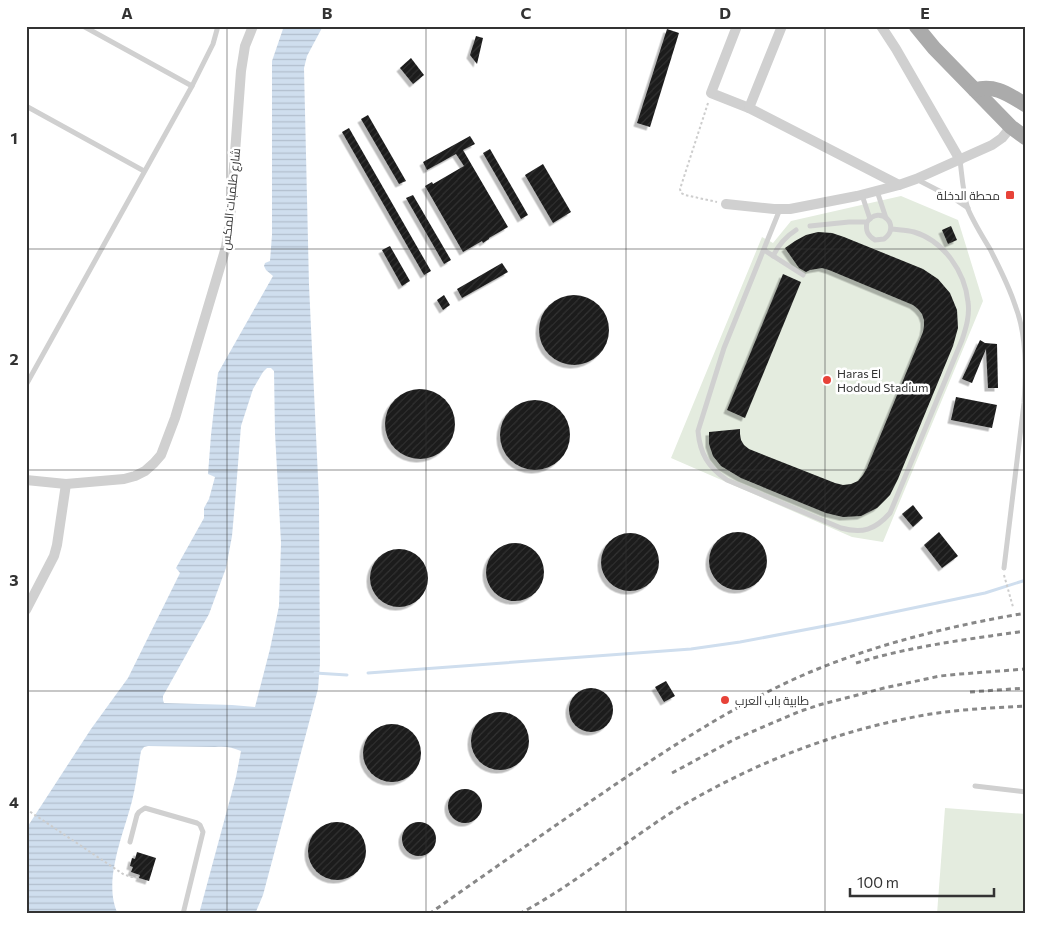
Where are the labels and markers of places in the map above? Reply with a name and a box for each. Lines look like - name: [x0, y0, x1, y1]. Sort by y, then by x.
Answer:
- place label: محطة الدخلة: [937, 188, 1000, 202]
- marker: محطة الدخلة: [1004, 189, 1016, 201]
- place label: Haras El Hodoud Stadium: [837, 366, 929, 394]
- marker: Haras El Hodoud Stadium: [821, 374, 833, 386]
- place label: طابية باب العرب: [735, 693, 809, 708]
- marker: طابية باب العرب: [719, 694, 731, 706]

